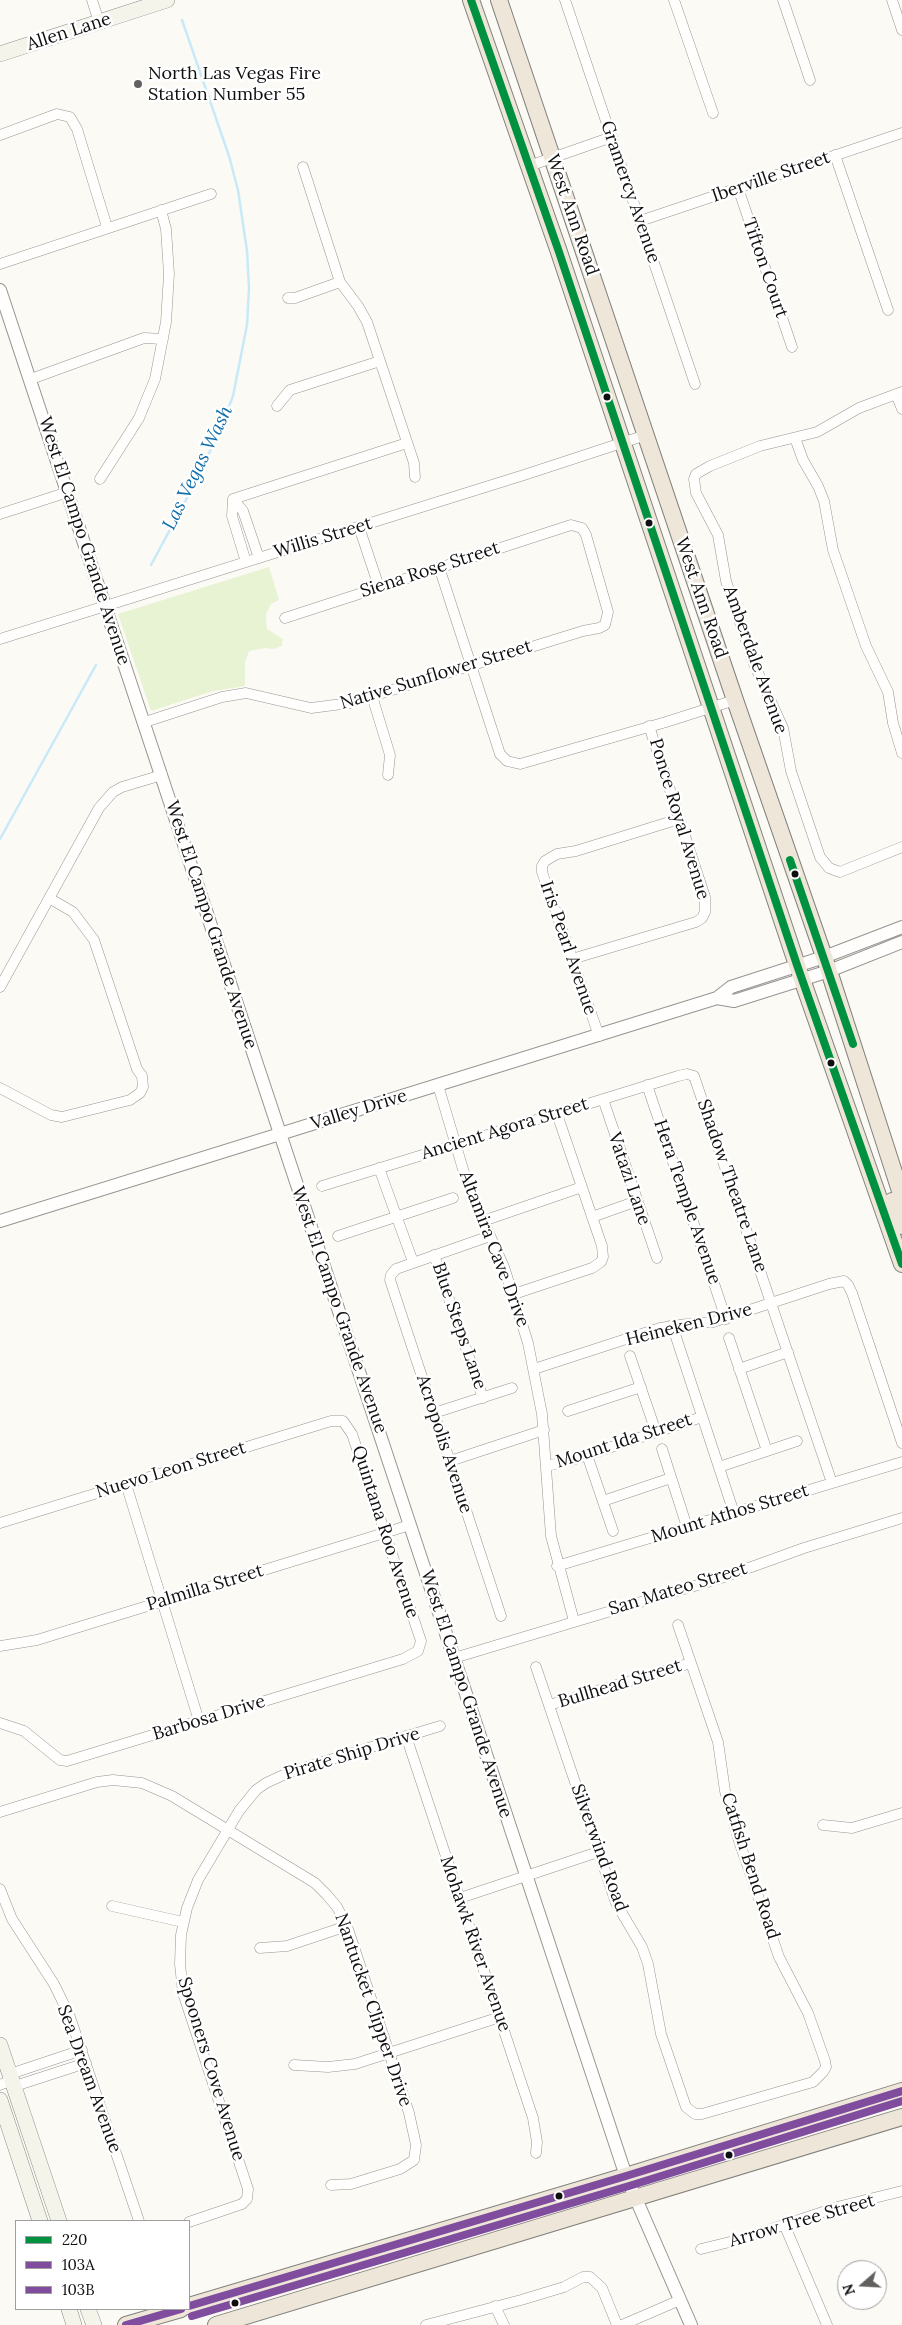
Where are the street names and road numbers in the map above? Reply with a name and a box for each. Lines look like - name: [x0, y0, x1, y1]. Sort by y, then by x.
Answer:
- street label: Allen Lane: [24, 8, 114, 56]
- street label: Gramercy Avenue: [596, 118, 664, 266]
- street label: Iberville Street: [709, 147, 833, 207]
- street label: West Ann Road: [541, 152, 603, 278]
- street label: Tifton Court: [738, 215, 792, 321]
- street label: West El Campo Grande Avenue: [34, 414, 134, 668]
- street label: Willis Street: [271, 513, 375, 563]
- street label: West Ann Road: [670, 535, 732, 661]
- street label: Siena Rose Street: [358, 537, 502, 603]
- street label: Amberdale Avenue: [718, 583, 792, 737]
- street label: Native Sunflower Street: [337, 636, 535, 714]
- street label: Ponce Royal Avenue: [644, 736, 714, 902]
- street label: West El Campo Grande Avenue: [161, 798, 261, 1052]
- street label: Iris Pearl Avenue: [535, 878, 601, 1018]
- street label: Valley Drive: [308, 1085, 410, 1135]
- street label: Ancient Agora Street: [419, 1093, 591, 1165]
- street label: Shadow Theatre Lane: [692, 1097, 772, 1275]
- street label: Hera Temple Avenue: [649, 1117, 725, 1287]
- street label: Vatazi Lane: [603, 1130, 655, 1228]
- street label: Altamira Cave Drive: [454, 1168, 534, 1330]
- street label: West El Campo Grande Avenue: [287, 1184, 391, 1436]
- street label: Blue Steps Lane: [427, 1260, 491, 1392]
- street label: Heineken Drive: [624, 1299, 754, 1351]
- street label: Acropolis Avenue: [411, 1372, 477, 1516]
- street label: Mount Ida Street: [553, 1409, 695, 1473]
- street label: Nuevo Leon Street: [93, 1437, 249, 1503]
- street label: Quintana Roo Avenue: [347, 1443, 423, 1621]
- street label: Mount Athos Street: [649, 1480, 811, 1548]
- street label: San Mateo Street: [606, 1558, 750, 1620]
- street label: Palmilla Street: [144, 1560, 266, 1616]
- street label: West El Campo Grande Avenue: [416, 1567, 516, 1821]
- street label: Bullhead Street: [556, 1655, 684, 1713]
- street label: Barbosa Drive: [150, 1691, 268, 1745]
- street label: Pirate Ship Drive: [282, 1723, 422, 1785]
- street label: Silverwind Road: [566, 1781, 632, 1915]
- street label: Catfish Bend Road: [716, 1790, 784, 1942]
- street label: Mohawk River Avenue: [435, 1853, 515, 2035]
- street label: Nantucket Clipper Drive: [330, 1910, 416, 2110]
- street label: Spooners Cove Avenue: [173, 1974, 249, 2164]
- street label: Sea Dream Avenue: [52, 2002, 126, 2156]
- street label: Arrow Tree Street: [727, 2190, 877, 2252]

